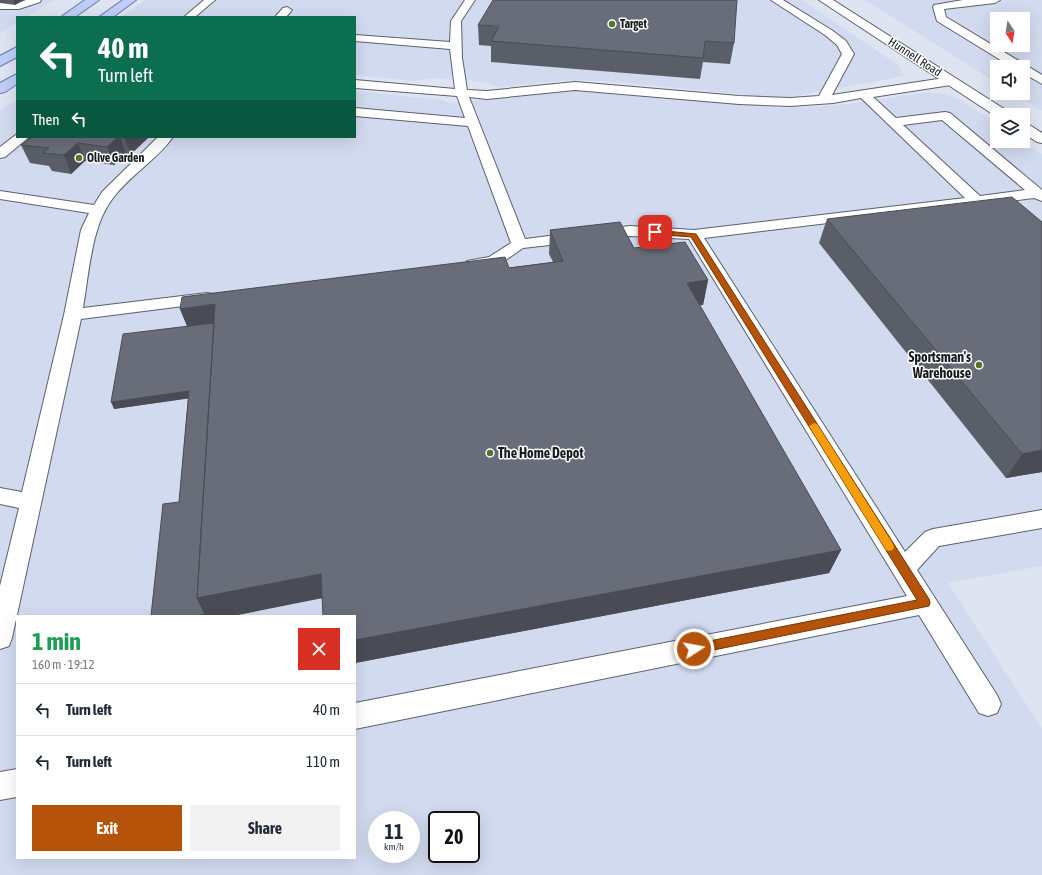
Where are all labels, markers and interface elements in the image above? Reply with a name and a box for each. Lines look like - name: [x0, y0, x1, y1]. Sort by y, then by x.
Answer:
- north arrow: [990, 12, 1030, 52]
- map controls: [990, 12, 1030, 148]
- place label: Target: [620, 17, 648, 31]
- marker: Target: [607, 19, 617, 29]
- icon: left: [32, 32, 84, 84]
- text: 40 m: [98, 32, 148, 64]
- street label: Hunnell Road: [886, 35, 944, 79]
- button: sound: [990, 60, 1030, 100]
- text: Turn left: [98, 65, 153, 86]
- icon: left: [68, 108, 90, 130]
- button: layers: [990, 108, 1030, 148]
- text: Then: [32, 111, 60, 128]
- place label: Olive Garden: [87, 151, 144, 165]
- marker: Olive Garden: [74, 153, 84, 163]
- pin: [638, 215, 672, 249]
- icon: arrive: [644, 221, 666, 243]
- place label: Sportsman's Warehouse: [909, 349, 971, 381]
- marker: Sportsman's Warehouse: [974, 360, 984, 370]
- place label: The Home Depot: [498, 445, 583, 461]
- marker: The Home Depot: [485, 448, 495, 458]
- text: 1 min: [32, 628, 81, 655]
- button: close: [298, 628, 340, 670]
- position arrow: [673, 628, 715, 670]
- text: 160 m · 19:12: [32, 657, 95, 672]
- icon: left: [32, 699, 54, 721]
- text: Turn left: [66, 701, 112, 718]
- text: 40 m: [313, 701, 340, 718]
- icon: left: [32, 751, 54, 773]
- text: Turn left: [66, 753, 112, 770]
- text: 110 m: [306, 753, 340, 770]
- button: Exit: [32, 805, 182, 851]
- button: Share: [190, 805, 340, 851]
- speed limit sign: 20: [428, 811, 480, 863]
- text: 11: [385, 820, 403, 843]
- text: km/h: [384, 841, 404, 852]

